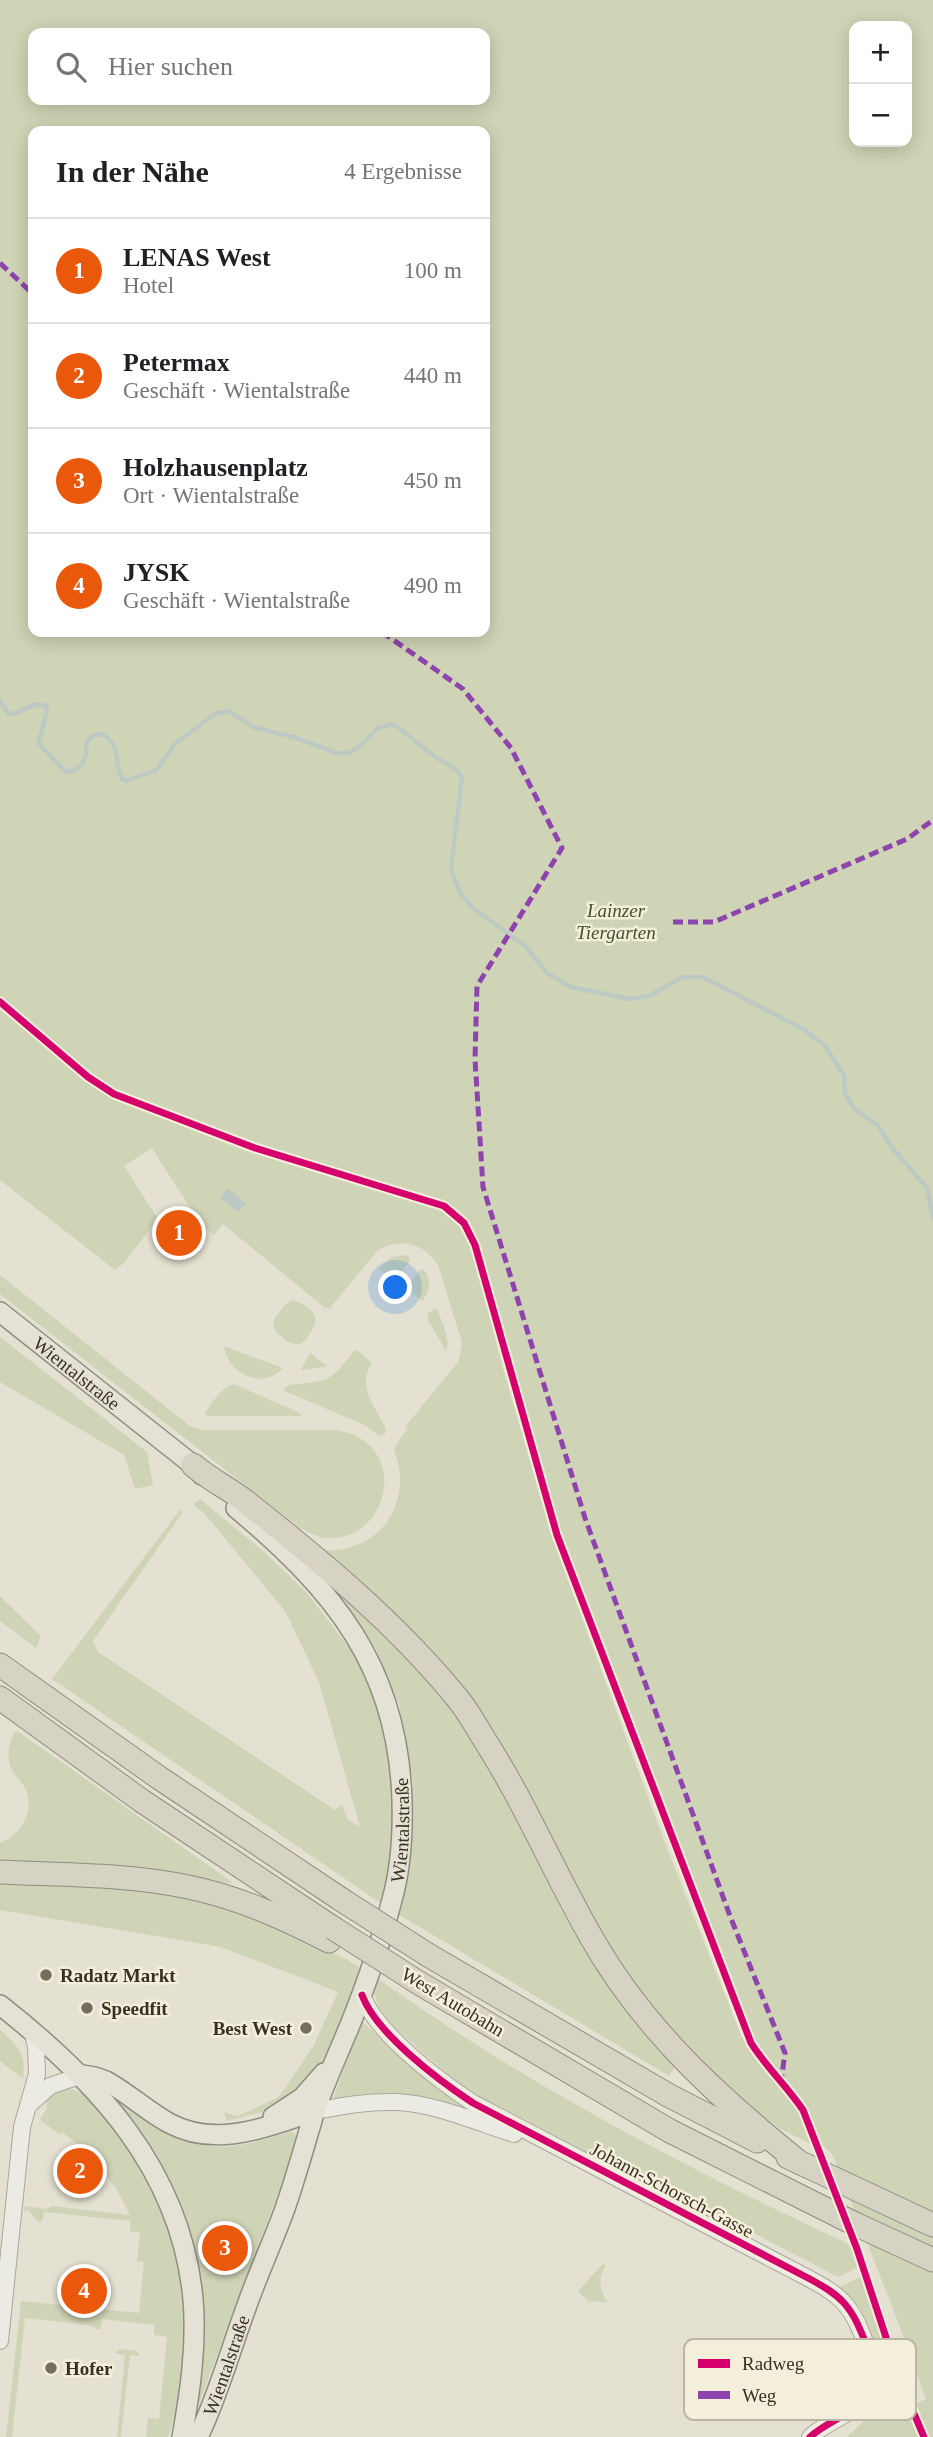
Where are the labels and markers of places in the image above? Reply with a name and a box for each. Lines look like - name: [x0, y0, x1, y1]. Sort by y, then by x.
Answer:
- pin: 1: [156, 1207, 202, 1259]
- place label: Radatz Markt: [60, 1965, 176, 1986]
- marker: Radatz Markt: [38, 1967, 54, 1983]
- place label: Speedfit: [101, 1998, 168, 2019]
- marker: Speedfit: [79, 2000, 95, 2016]
- place label: Best West: [213, 2018, 293, 2039]
- marker: Best West: [298, 2020, 314, 2036]
- pin: 2: [57, 2145, 103, 2197]
- pin: 3: [202, 2222, 248, 2274]
- pin: 4: [61, 2265, 107, 2317]
- place label: Hofer: [65, 2358, 113, 2379]
- marker: Hofer: [43, 2360, 59, 2376]

